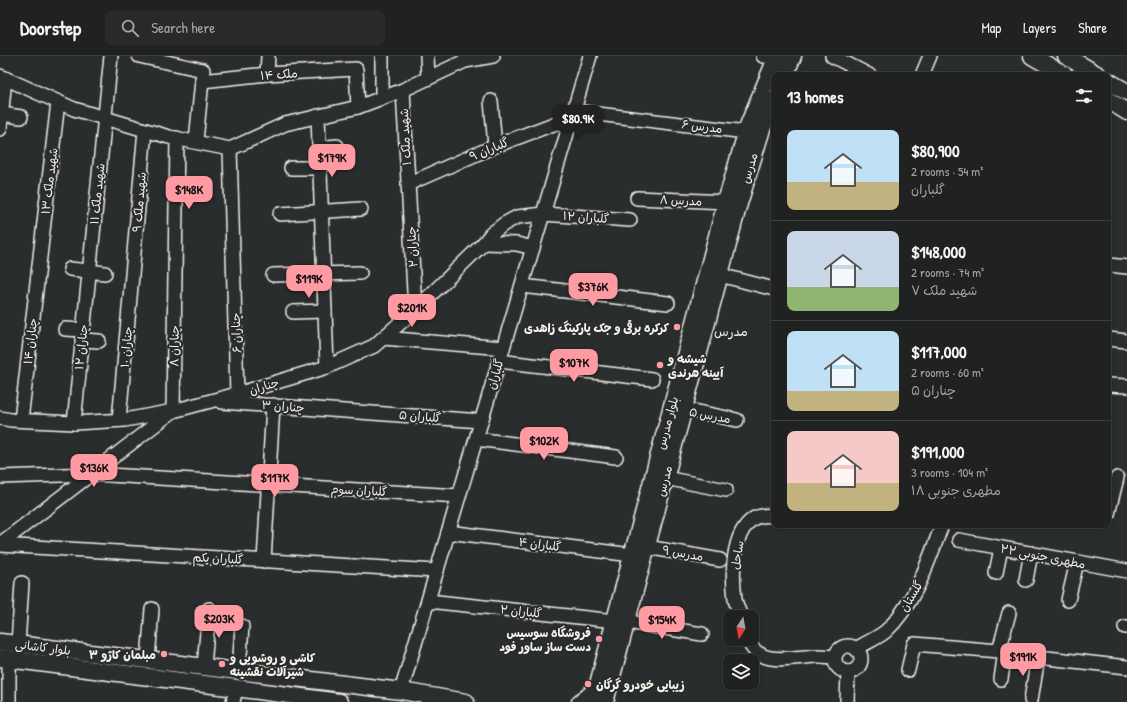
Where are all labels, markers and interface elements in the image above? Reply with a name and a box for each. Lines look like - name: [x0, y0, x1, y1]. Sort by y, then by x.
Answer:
- search box: [105, 10, 385, 46]
- text: Doorstep: [20, 15, 81, 41]
- icon: search: [119, 17, 141, 39]
- text: Search here: [151, 17, 215, 38]
- text: Map: [981, 18, 1001, 37]
- text: Layers: [1023, 18, 1056, 37]
- text: Share: [1078, 18, 1107, 37]
- street label: ملک ۱۴: [260, 64, 298, 84]
- text: 13 homes: [787, 85, 844, 108]
- icon: filters: [1073, 85, 1095, 107]
- pin: $80.9K: [545, 105, 611, 139]
- street label: ۱ شهید ملک: [395, 108, 415, 166]
- text: $80.9K: [562, 109, 594, 127]
- street label: مدرس ۶: [681, 115, 723, 137]
- street label: ۹ گلباران: [467, 133, 511, 165]
- text: $80,900: [911, 139, 960, 162]
- pin: $179K: [304, 144, 360, 178]
- icon: home: [819, 146, 867, 194]
- street label: شهید ملک ۱۳: [36, 147, 62, 215]
- text: $179K: [317, 148, 347, 166]
- street label: مدرس: [736, 151, 762, 185]
- text: 2 rooms · 54 m²: [911, 162, 983, 180]
- street label: شهید ملک ۱۱: [85, 163, 109, 225]
- street label: شهید ملک ۹: [128, 171, 150, 233]
- pin: $148K: [161, 176, 217, 210]
- text: $148K: [175, 180, 203, 198]
- text: گلباران: [911, 180, 945, 198]
- street label: مدرس ۸: [659, 190, 703, 210]
- street label: گلباران ۱۲: [562, 207, 610, 227]
- street label: ۲ چناران: [402, 226, 422, 268]
- text: $148,000: [911, 240, 966, 263]
- icon: home: [819, 247, 867, 295]
- text: 2 rooms · 74 m²: [911, 263, 984, 281]
- pin: $119K: [281, 265, 337, 299]
- text: $119K: [295, 269, 323, 287]
- pin: $376K: [565, 273, 621, 307]
- text: $376K: [578, 277, 608, 295]
- text: شهید ملک ۷: [911, 281, 977, 299]
- pin: $201K: [384, 294, 440, 328]
- text: $201K: [397, 298, 427, 316]
- street label: چناران ۶: [227, 312, 245, 354]
- street label: چناران ۱۴: [19, 317, 41, 365]
- place label: کرکره برقی و جک پارکینگ زاهدی: [524, 319, 670, 336]
- marker: کرکره برقی و جک پارکینگ زاهدی: [672, 322, 682, 332]
- district label: مدرس: [714, 322, 748, 340]
- street label: چناران ۱۲: [70, 323, 92, 371]
- street label: چناران ۸: [165, 325, 183, 367]
- street label: چناران ۱۰: [116, 326, 136, 368]
- text: $117,000: [911, 340, 967, 363]
- icon: home: [819, 347, 867, 395]
- pin: $107K: [546, 349, 602, 383]
- place label: شیشه و آیینه هرندی: [667, 350, 724, 381]
- text: $107K: [559, 353, 589, 371]
- street label: گلباران: [482, 357, 508, 391]
- marker: شیشه و آیینه هرندی: [655, 360, 665, 370]
- text: 2 rooms · 60 m²: [911, 363, 984, 381]
- street label: چناران: [247, 373, 281, 399]
- text: ۵ چناران: [911, 381, 956, 399]
- street label: بلوار مدرس: [652, 395, 682, 451]
- street label: چناران ۳: [261, 396, 305, 416]
- street label: مدرس ۵: [688, 403, 732, 427]
- street label: گلباران ۵: [398, 406, 442, 426]
- pin: $102K: [516, 427, 572, 461]
- text: $102K: [529, 431, 559, 449]
- text: $191,000: [911, 440, 964, 463]
- icon: home: [819, 447, 867, 495]
- pin: $136K: [66, 454, 122, 488]
- text: $136K: [79, 458, 109, 476]
- text: 3 rooms · 104 m²: [911, 463, 988, 481]
- pin: $117K: [247, 464, 303, 498]
- street label: مدرس: [652, 464, 676, 498]
- text: $117K: [260, 468, 290, 486]
- street label: گلباران سوم: [330, 480, 388, 501]
- text: ۱۸ مطهری جنوبی: [911, 481, 1001, 499]
- street label: گلباران ۴: [518, 533, 562, 555]
- street label: ساحل: [726, 539, 748, 571]
- street label: مطهری جنوبی ۲۲: [999, 539, 1087, 573]
- street label: مدرس ۹: [661, 541, 705, 565]
- street label: گلباران یکم: [192, 548, 244, 569]
- street label: گلستان: [895, 577, 927, 615]
- street label: گلباران ۲: [499, 600, 543, 622]
- pin: $203K: [191, 605, 247, 639]
- pin: $154K: [634, 606, 690, 640]
- text: $203K: [203, 609, 235, 627]
- text: $154K: [648, 610, 676, 628]
- north arrow: [723, 610, 759, 646]
- map controls: [723, 610, 759, 690]
- place label: فروشگاه سوسیس دست ساز ساور فود: [499, 624, 591, 655]
- marker: فروشگاه سوسیس دست ساز ساور فود: [594, 634, 604, 644]
- street label: بلوار کاشانی: [14, 635, 72, 659]
- pin: $191K: [995, 643, 1051, 677]
- place label: مبلمان کاژو ۳: [89, 646, 156, 663]
- text: $191K: [1009, 647, 1037, 665]
- marker: مبلمان کاژو ۳: [159, 649, 169, 659]
- place label: کاشی و روشویی و شیرآلات نقشینه: [229, 649, 316, 680]
- button: layers: [723, 654, 759, 690]
- marker: کاشی و روشویی و شیرآلات نقشینه: [217, 659, 227, 669]
- place label: زیبایی خودرو گرگان: [596, 676, 685, 693]
- marker: زیبایی خودرو گرگان: [583, 679, 593, 689]

